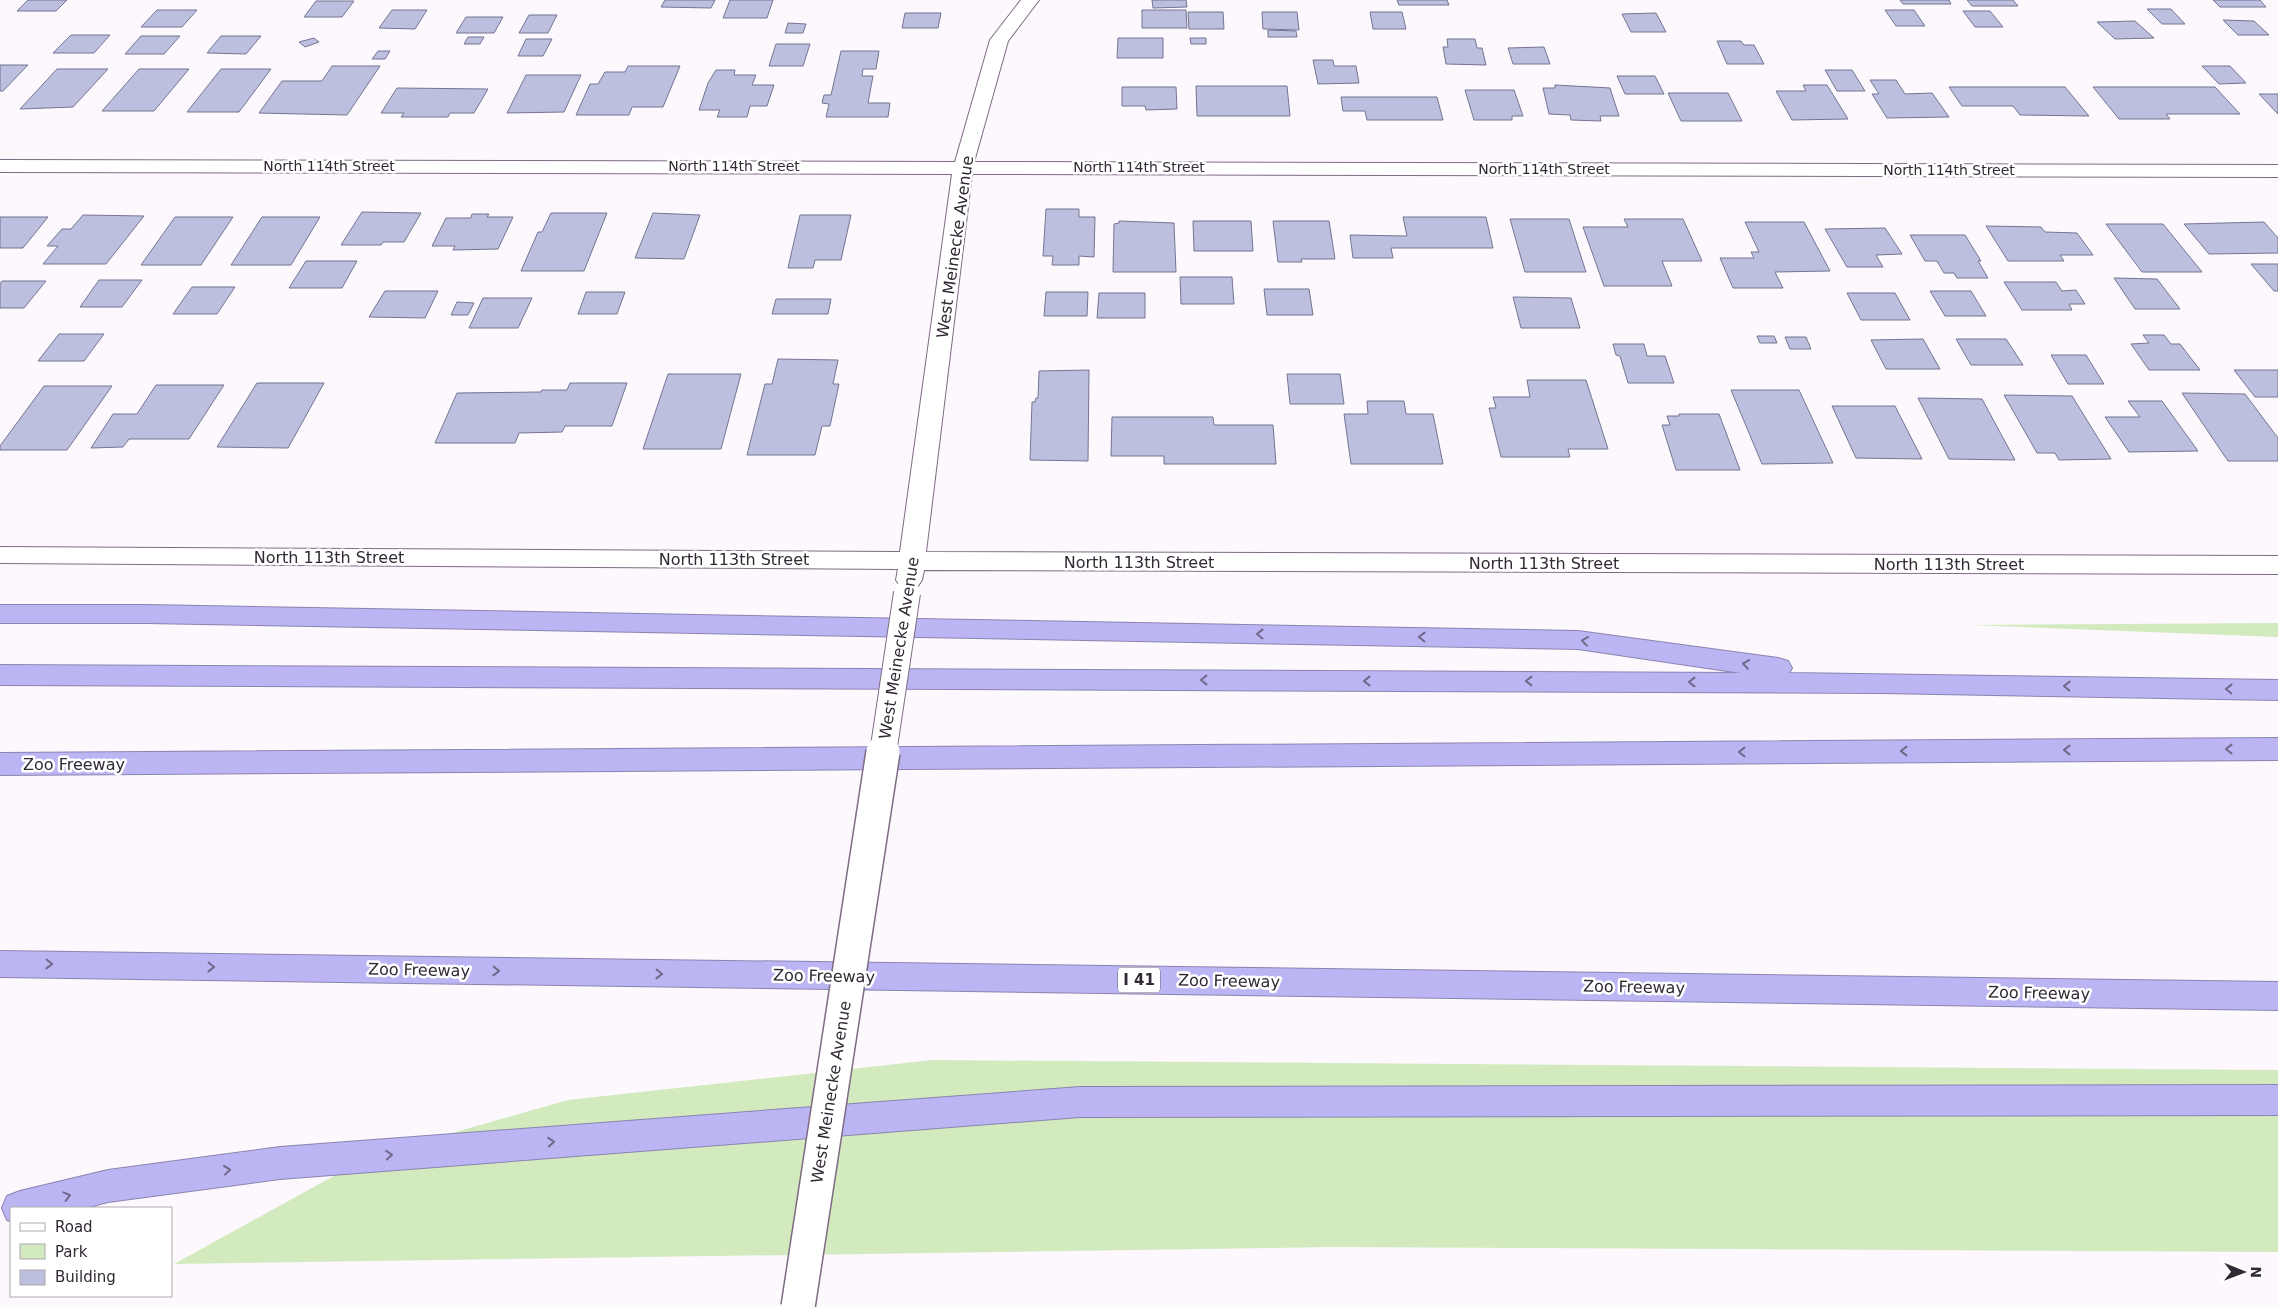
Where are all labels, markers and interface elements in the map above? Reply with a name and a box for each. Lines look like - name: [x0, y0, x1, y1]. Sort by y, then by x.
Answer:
- street label: West Meinecke Avenue: [933, 154, 977, 340]
- street label: North 114th Street: [263, 158, 395, 174]
- street label: North 114th Street: [668, 158, 800, 174]
- street label: North 114th Street: [1073, 159, 1205, 175]
- street label: North 114th Street: [1478, 161, 1610, 177]
- street label: North 114th Street: [1883, 162, 2015, 178]
- street label: North 113th Street: [254, 548, 404, 567]
- street label: North 113th Street: [659, 550, 809, 569]
- street label: North 113th Street: [1064, 553, 1214, 572]
- street label: North 113th Street: [1469, 554, 1619, 573]
- street label: West Meinecke Avenue: [875, 555, 923, 741]
- street label: North 113th Street: [1874, 555, 2024, 574]
- one-way arrow: [1256, 629, 1264, 639]
- one-way arrow: [1418, 632, 1426, 642]
- one-way arrow: [1581, 636, 1589, 647]
- one-way arrow: [1741, 659, 1749, 670]
- one-way arrow: [1200, 675, 1208, 685]
- one-way arrow: [1363, 676, 1370, 686]
- one-way arrow: [1525, 676, 1533, 687]
- one-way arrow: [1688, 677, 1696, 687]
- one-way arrow: [2063, 681, 2071, 692]
- one-way arrow: [2225, 684, 2233, 695]
- one-way arrow: [2225, 744, 2233, 754]
- one-way arrow: [2063, 745, 2070, 755]
- one-way arrow: [1900, 746, 1908, 756]
- one-way arrow: [1738, 747, 1746, 758]
- street label: Zoo Freeway: [23, 755, 125, 774]
- one-way arrow: [45, 959, 53, 970]
- street label: Zoo Freeway: [368, 960, 470, 980]
- one-way arrow: [208, 962, 215, 972]
- one-way arrow: [492, 966, 500, 976]
- street label: Zoo Freeway: [773, 966, 875, 986]
- road number: I 41: [1118, 968, 1160, 992]
- one-way arrow: [655, 969, 663, 979]
- street label: Zoo Freeway: [1178, 971, 1280, 991]
- street label: Zoo Freeway: [1583, 977, 1685, 997]
- street label: Zoo Freeway: [1988, 983, 2090, 1003]
- street label: West Meinecke Avenue: [807, 999, 855, 1185]
- one-way arrow: [547, 1137, 555, 1148]
- one-way arrow: [385, 1149, 393, 1160]
- one-way arrow: [224, 1165, 232, 1176]
- one-way arrow: [63, 1191, 72, 1202]
- legend: [10, 1207, 172, 1297]
- text: Road: [55, 1218, 93, 1236]
- text: Park: [55, 1243, 88, 1261]
- north arrow: [2218, 1247, 2268, 1297]
- text: N: [2248, 1266, 2264, 1278]
- text: Building: [55, 1268, 116, 1286]

